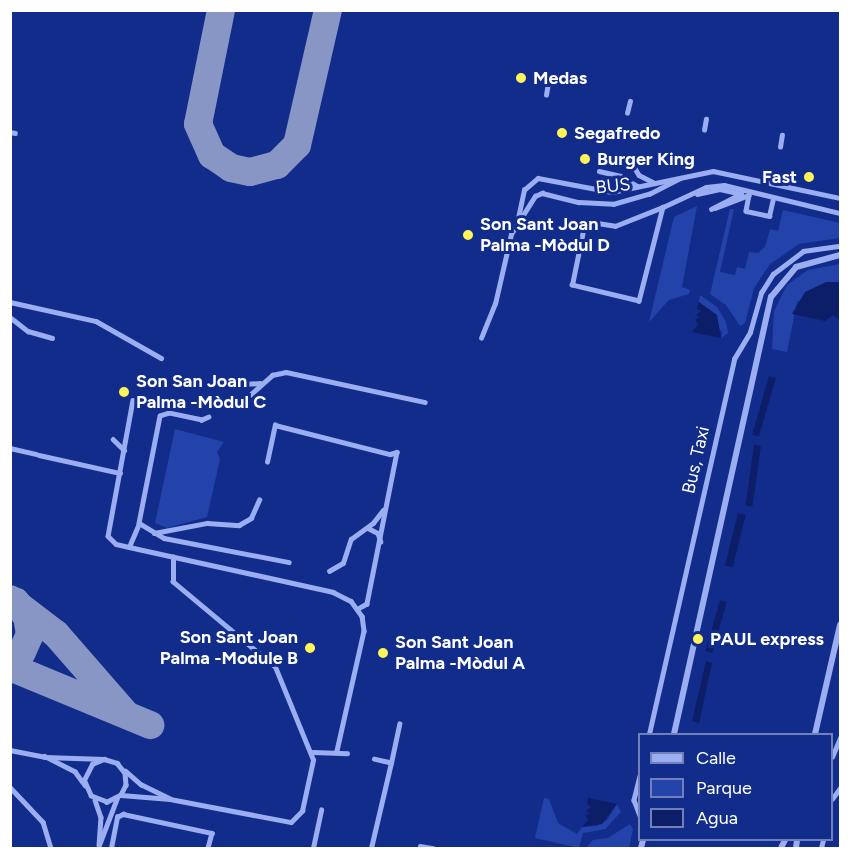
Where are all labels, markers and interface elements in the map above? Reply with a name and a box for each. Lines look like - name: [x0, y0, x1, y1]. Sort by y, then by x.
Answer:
- place label: Medas: [533, 67, 587, 89]
- marker: Medas: [514, 71, 528, 85]
- place label: Segafredo: [574, 122, 660, 144]
- marker: Segafredo: [555, 126, 569, 140]
- place label: Burger King: [597, 148, 695, 170]
- marker: Burger King: [578, 152, 592, 166]
- place label: Fast: [762, 166, 797, 188]
- marker: Fast: [802, 170, 816, 184]
- street label: BUS: [595, 173, 631, 199]
- place label: Son Sant Joan Palma -Mòdul D: [480, 214, 610, 256]
- marker: Son Sant Joan Palma -Mòdul D: [461, 228, 475, 242]
- place label: Son San Joan Palma -Mòdul C: [136, 371, 266, 413]
- marker: Son San Joan Palma -Mòdul C: [117, 385, 131, 399]
- street label: Bus, Taxi: [678, 424, 714, 496]
- place label: Son Sant Joan Palma -Module B: [160, 627, 298, 670]
- place label: PAUL express: [710, 628, 824, 650]
- place label: Son Sant Joan Palma -Mòdul A: [395, 632, 525, 674]
- marker: PAUL express: [691, 632, 705, 646]
- marker: Son Sant Joan Palma -Module B: [303, 641, 317, 655]
- marker: Son Sant Joan Palma -Mòdul A: [376, 646, 390, 660]
- legend: [638, 733, 833, 841]
- text: Calle: [696, 747, 736, 769]
- text: Parque: [696, 777, 752, 799]
- text: Agua: [696, 807, 738, 829]

